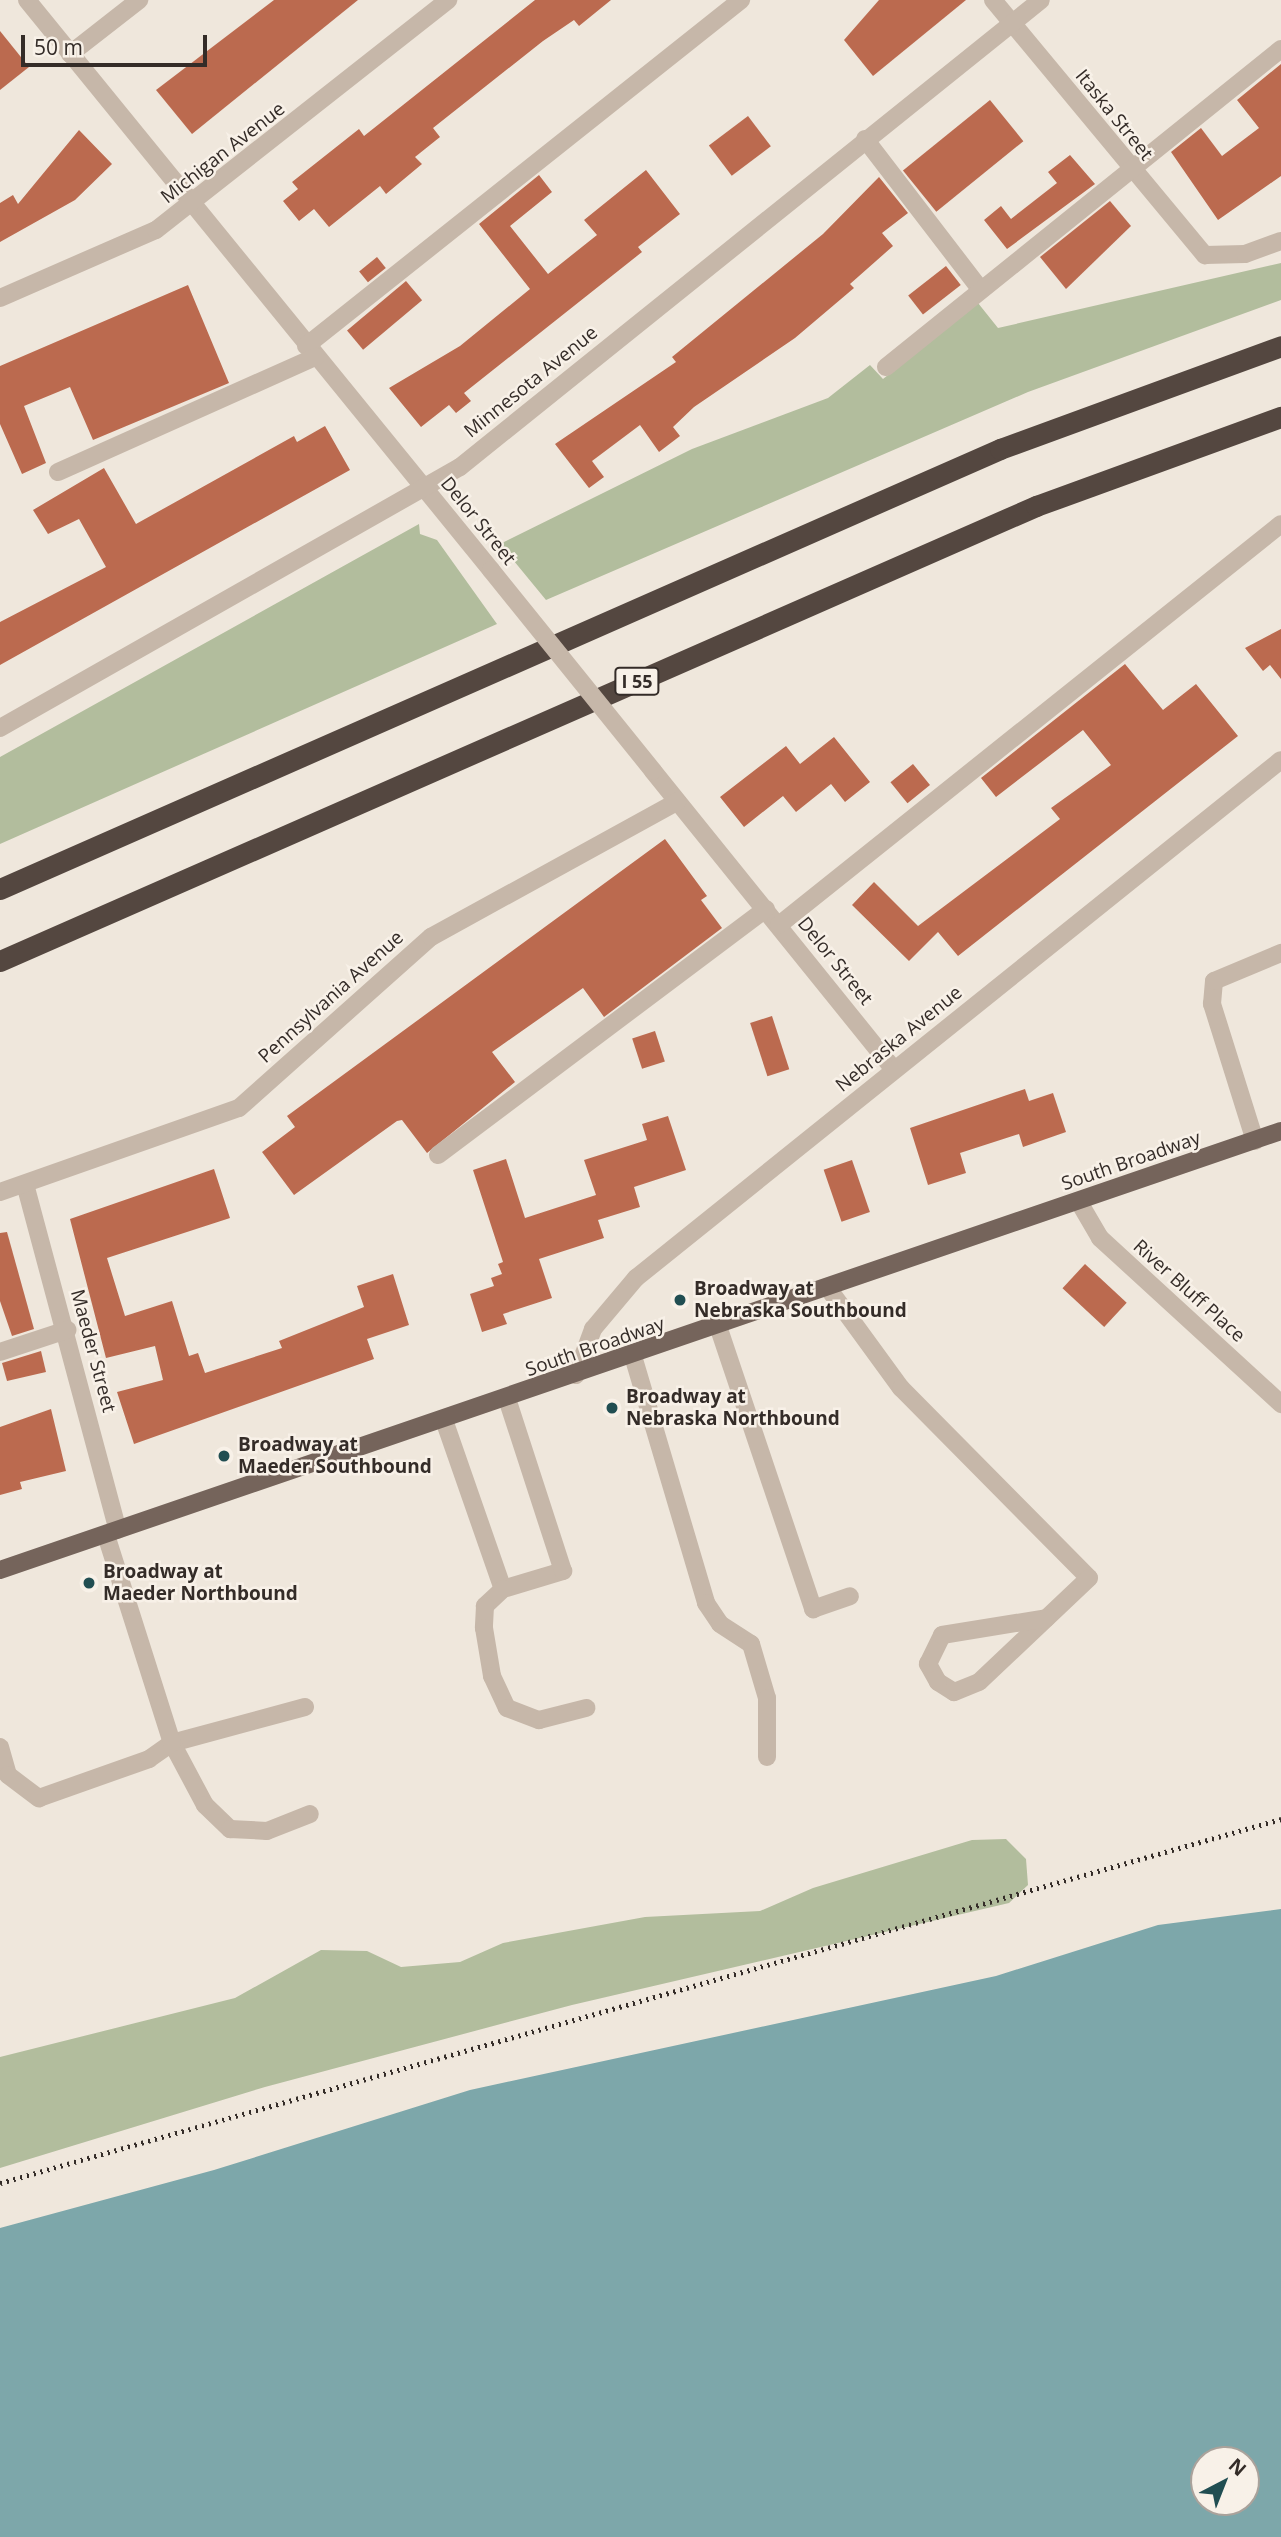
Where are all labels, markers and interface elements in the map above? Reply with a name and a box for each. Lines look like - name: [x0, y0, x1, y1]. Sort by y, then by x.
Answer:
- scale bar: [24, 21, 210, 65]
- text: 50 m: [34, 33, 83, 61]
- street label: Itaska Street: [1070, 65, 1158, 165]
- street label: Michigan Avenue: [156, 98, 290, 208]
- street label: Minnesota Avenue: [460, 321, 602, 443]
- street label: Delor Street: [436, 472, 520, 570]
- road number: I 55: [614, 666, 660, 696]
- street label: Delor Street: [793, 912, 877, 1010]
- street label: Pennsylvania Avenue: [254, 926, 408, 1068]
- street label: Nebraska Avenue: [831, 981, 967, 1097]
- street label: South Broadway: [1059, 1127, 1203, 1195]
- street label: River Bluff Place: [1128, 1235, 1250, 1347]
- place label: Broadway at Nebraska Southbound: [694, 1278, 907, 1322]
- street label: Maeder Street: [66, 1287, 120, 1415]
- marker: Broadway at Nebraska Southbound: [672, 1292, 688, 1308]
- street label: South Broadway: [523, 1313, 667, 1381]
- place label: Broadway at Nebraska Northbound: [626, 1386, 840, 1430]
- marker: Broadway at Nebraska Northbound: [604, 1400, 620, 1416]
- place label: Broadway at Maeder Southbound: [238, 1434, 432, 1478]
- marker: Broadway at Maeder Southbound: [216, 1448, 232, 1464]
- place label: Broadway at Maeder Northbound: [103, 1561, 298, 1605]
- marker: Broadway at Maeder Northbound: [81, 1575, 97, 1591]
- north arrow: [1190, 2446, 1260, 2516]
- text: N: [1223, 2452, 1252, 2482]

